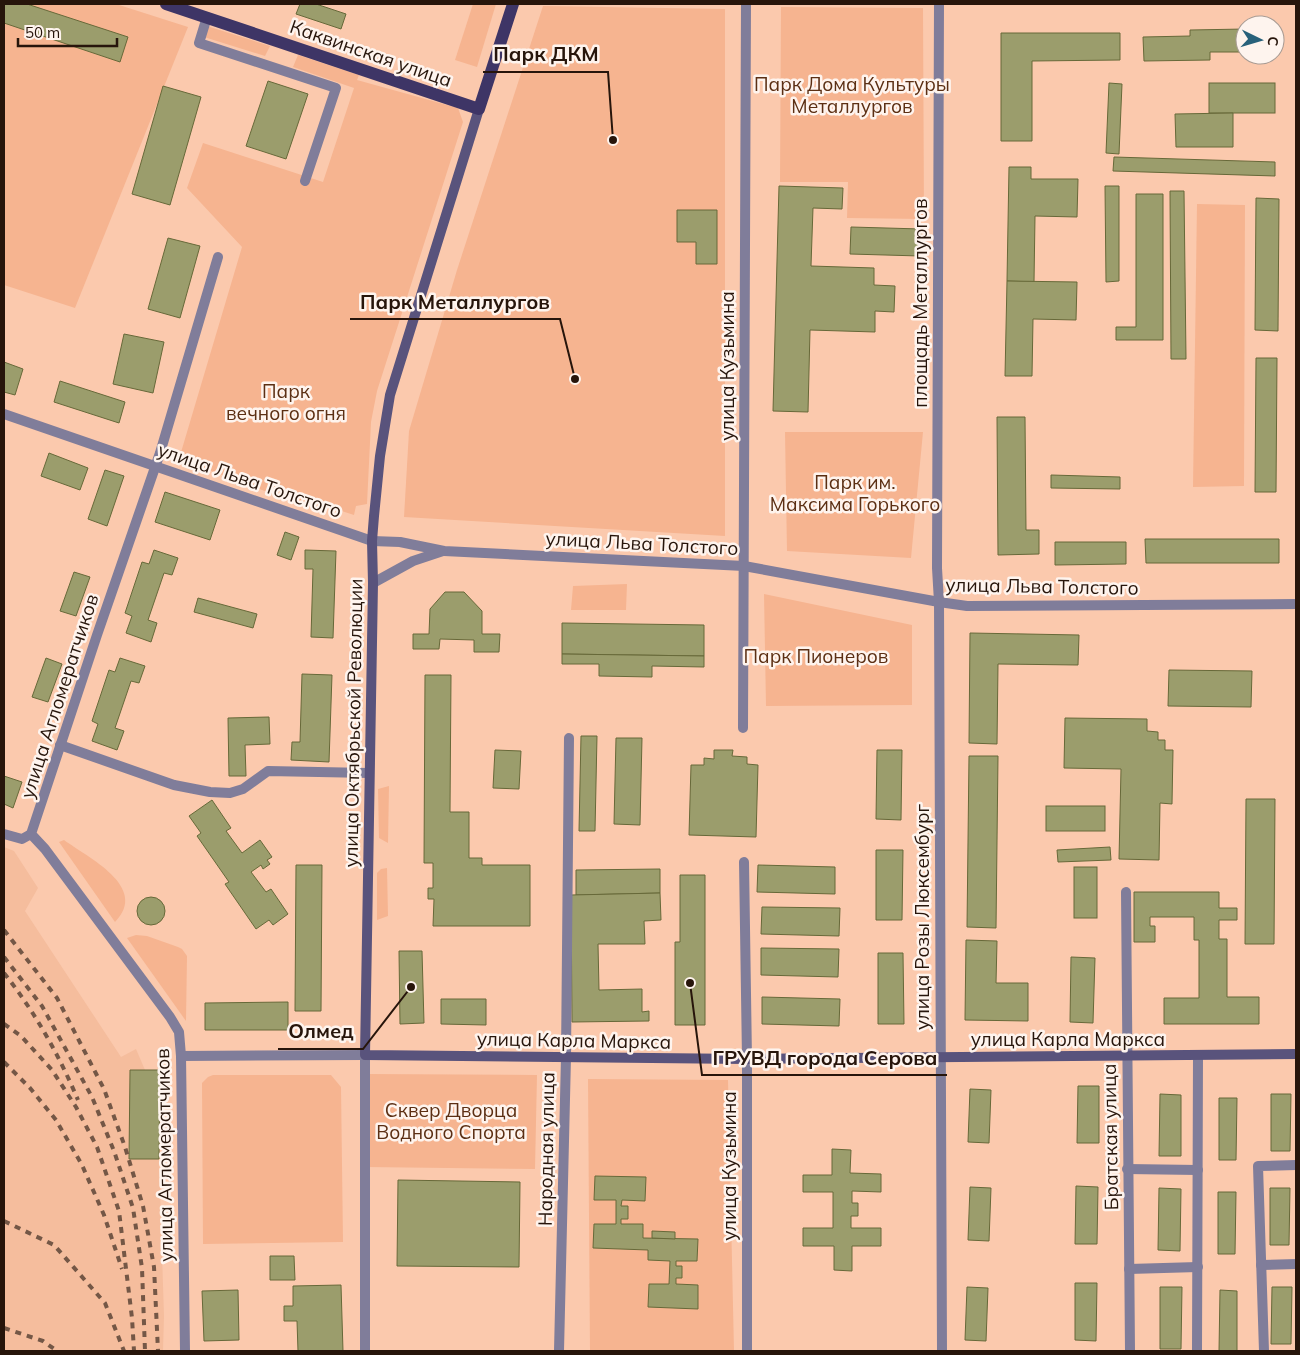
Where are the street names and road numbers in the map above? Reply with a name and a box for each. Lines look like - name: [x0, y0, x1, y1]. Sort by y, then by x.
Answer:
- street label: Каквинская улица: [287, 14, 455, 92]
- street label: площадь Металлургов: [908, 198, 932, 408]
- street label: улица Кузьмина: [715, 291, 739, 441]
- street label: улица Льва Толстого: [155, 437, 345, 523]
- street label: улица Льва Толстого: [545, 526, 739, 560]
- street label: улица Льва Толстого: [945, 572, 1139, 600]
- street label: улица Октябрьской Революции: [338, 578, 368, 868]
- street label: улица Агломератчиков: [15, 591, 103, 801]
- street label: улица Розы Люксембург: [910, 803, 934, 1030]
- street label: улица Карла Маркса: [477, 1026, 671, 1054]
- street label: улица Карла Маркса: [971, 1027, 1165, 1051]
- street label: улица Агломератчиков: [150, 1048, 178, 1262]
- street label: Братская улица: [1097, 1063, 1123, 1211]
- street label: Народная улица: [533, 1072, 559, 1226]
- street label: улица Кузьмина: [717, 1091, 741, 1241]

